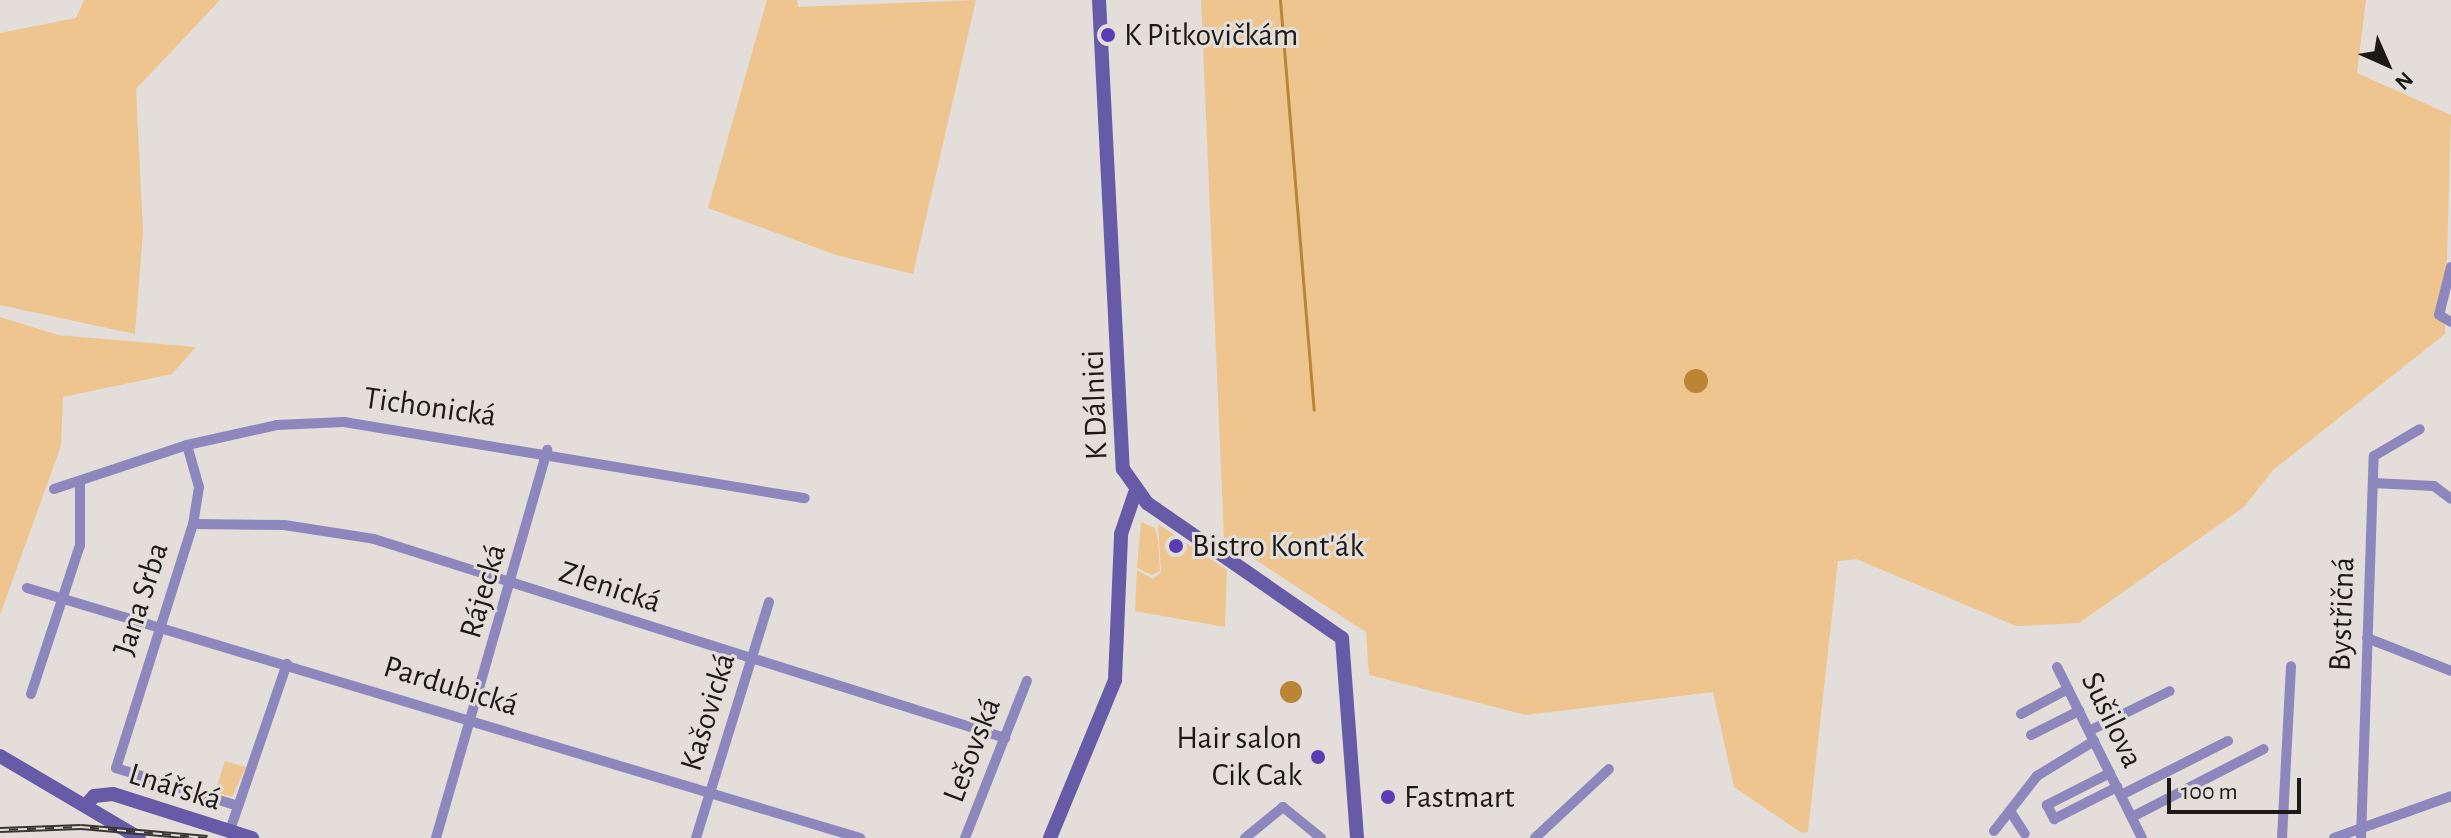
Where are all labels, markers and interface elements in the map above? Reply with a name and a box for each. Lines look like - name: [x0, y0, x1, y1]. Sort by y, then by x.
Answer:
- place label: K Pitkovičkám: [1124, 16, 1298, 54]
- north arrow: [2347, 24, 2427, 104]
- marker: K Pitkovičkám: [1099, 26, 1117, 44]
- text: N: [2391, 68, 2417, 94]
- street label: K Dálnici: [1074, 349, 1116, 461]
- street label: Tichonická: [361, 379, 499, 435]
- place label: Bistro Kont'ák: [1192, 527, 1364, 565]
- marker: Bistro Kont'ák: [1167, 537, 1185, 555]
- street label: Jana Srba: [105, 538, 177, 660]
- street label: Rájecká: [451, 539, 515, 643]
- street label: Zlenická: [554, 553, 666, 621]
- street label: Bystřičná: [2321, 556, 2363, 672]
- street label: Pardubická: [379, 647, 523, 725]
- street label: Kašovická: [672, 648, 744, 776]
- street label: Sušilova: [2072, 666, 2152, 774]
- street label: Lešovská: [935, 692, 1009, 808]
- place label: Hair salon Cik Cak: [1176, 720, 1302, 795]
- marker: Hair salon Cik Cak: [1309, 748, 1327, 766]
- street label: Lnářská: [124, 755, 226, 819]
- scale bar: [2171, 762, 2305, 812]
- place label: Fastmart: [1404, 778, 1514, 816]
- text: 100 m: [2181, 780, 2238, 804]
- marker: Fastmart: [1379, 788, 1397, 806]

